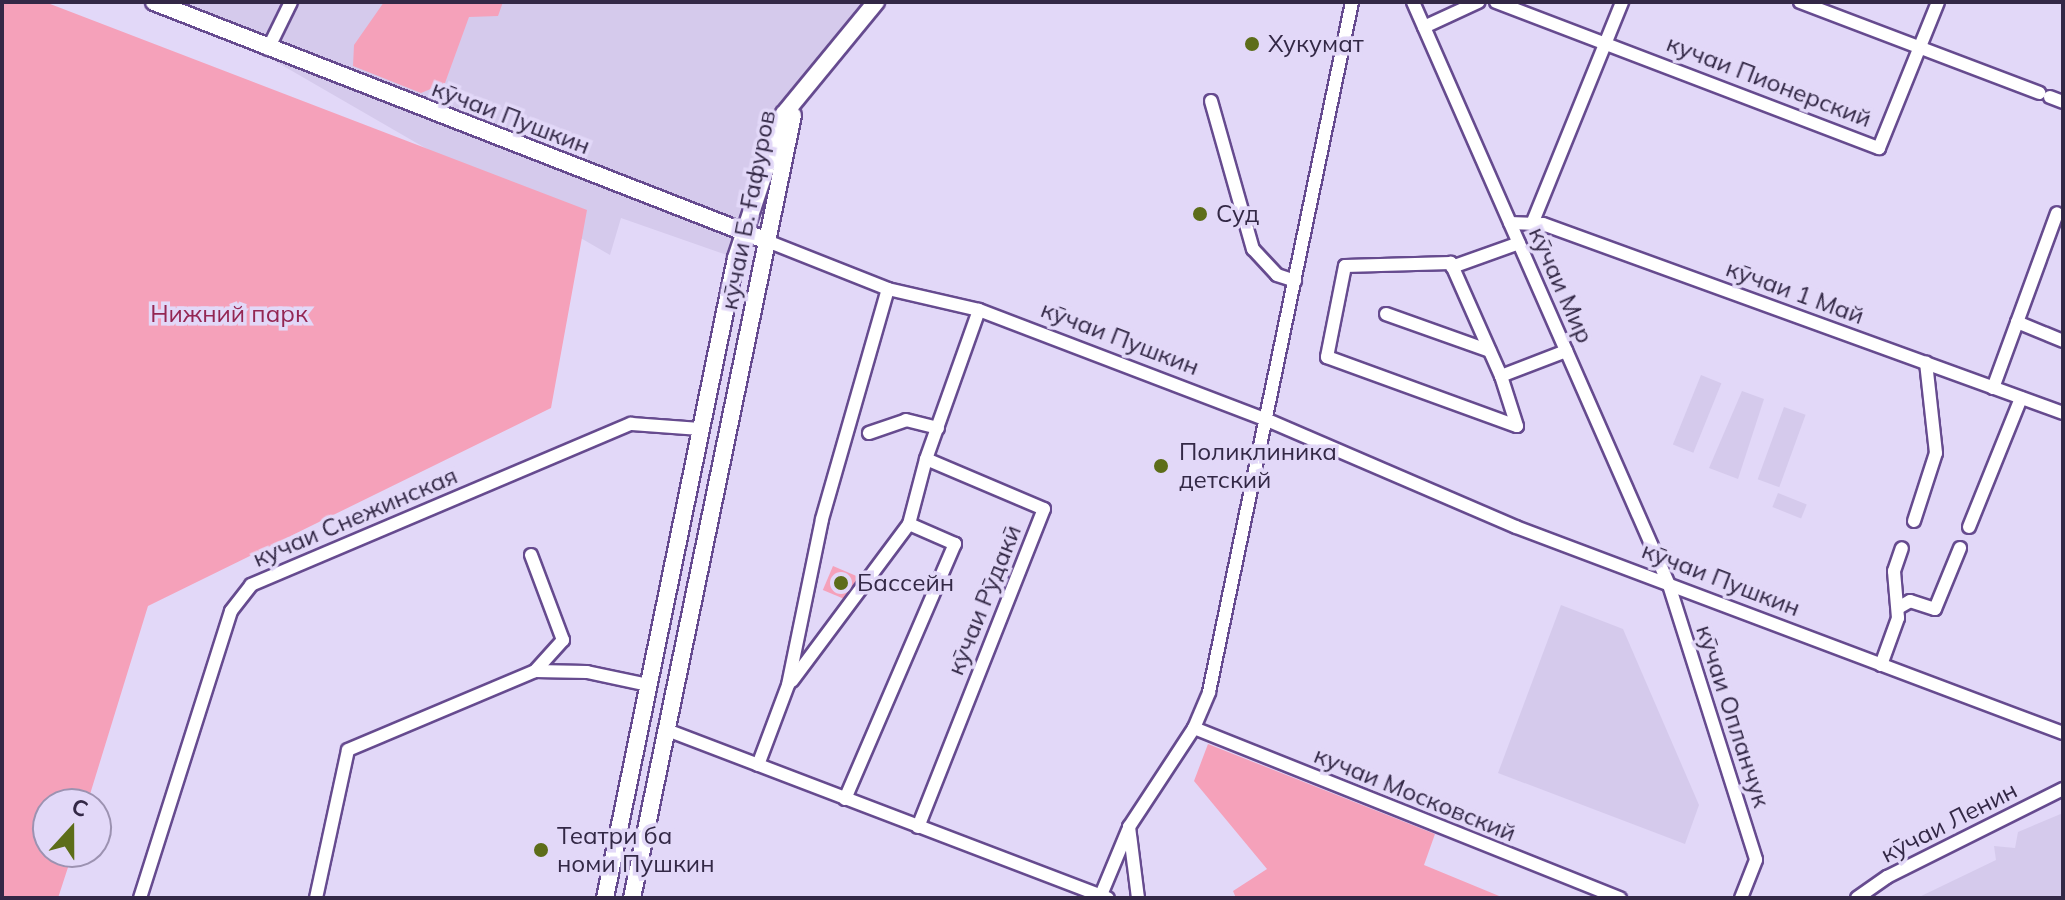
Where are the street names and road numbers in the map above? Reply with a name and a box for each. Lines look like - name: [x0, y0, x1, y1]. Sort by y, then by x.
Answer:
- street label: кучаи Пионерский: [1663, 29, 1875, 133]
- street label: кӯчаи Пушкин: [428, 74, 594, 160]
- street label: кӯчаи Б. Ғафуров: [715, 108, 781, 312]
- street label: кӯчаи Мир: [1523, 222, 1599, 348]
- street label: кӯчаи 1 Май: [1722, 254, 1868, 330]
- street label: кӯчаи Пушкин: [1037, 295, 1203, 381]
- street label: кучаи Снежинская: [248, 461, 462, 573]
- street label: кӯчаи Рӯдакӣ: [941, 521, 1027, 679]
- street label: кӯчаи Пушкин: [1638, 536, 1804, 622]
- street label: кӯчаи Опланчук: [1690, 621, 1776, 811]
- street label: кучаи Московский: [1310, 740, 1520, 848]
- street label: кӯчаи Ленин: [1876, 775, 2022, 869]

